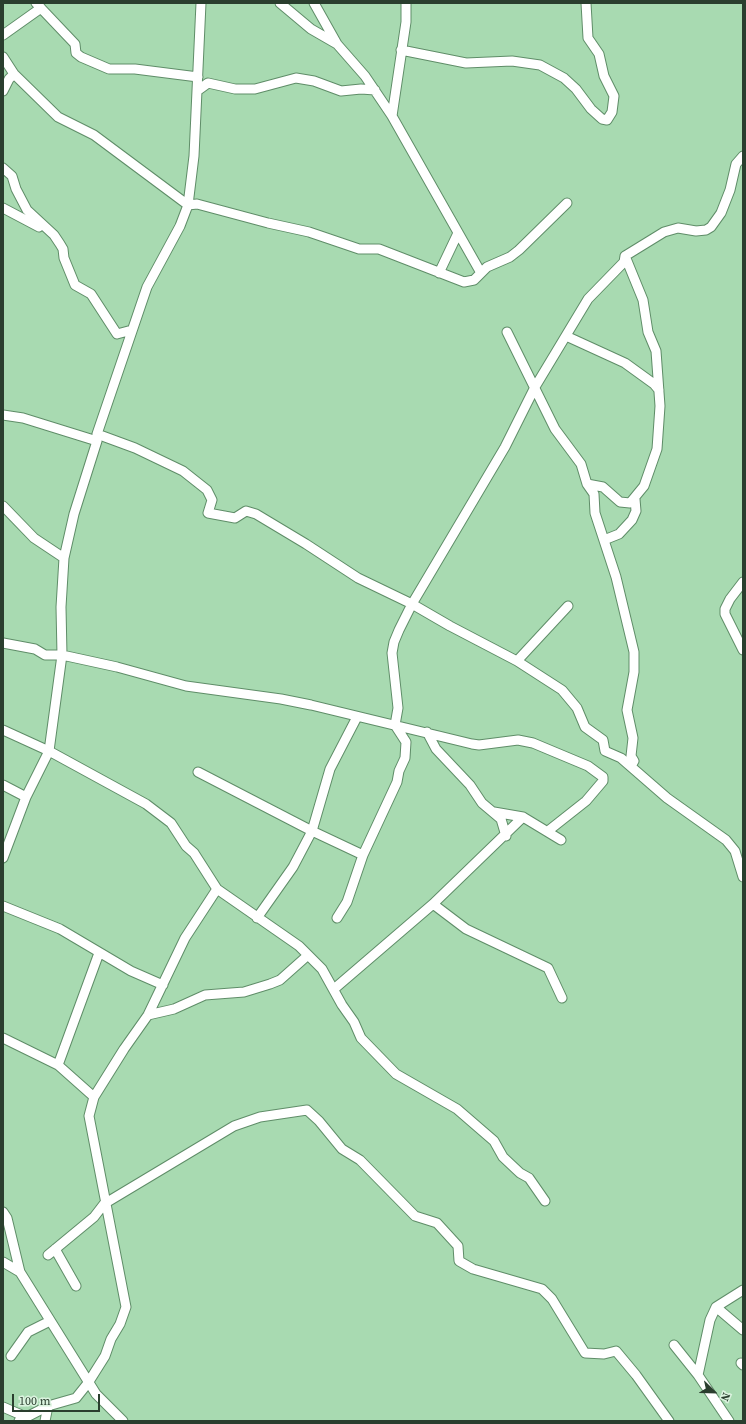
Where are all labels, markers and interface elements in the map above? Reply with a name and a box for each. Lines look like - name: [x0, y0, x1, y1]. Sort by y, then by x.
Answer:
- north arrow: [694, 1372, 734, 1412]
- scale bar: [14, 1386, 102, 1412]
- text: N: [717, 1390, 734, 1403]
- text: 100 m: [19, 1393, 51, 1409]

